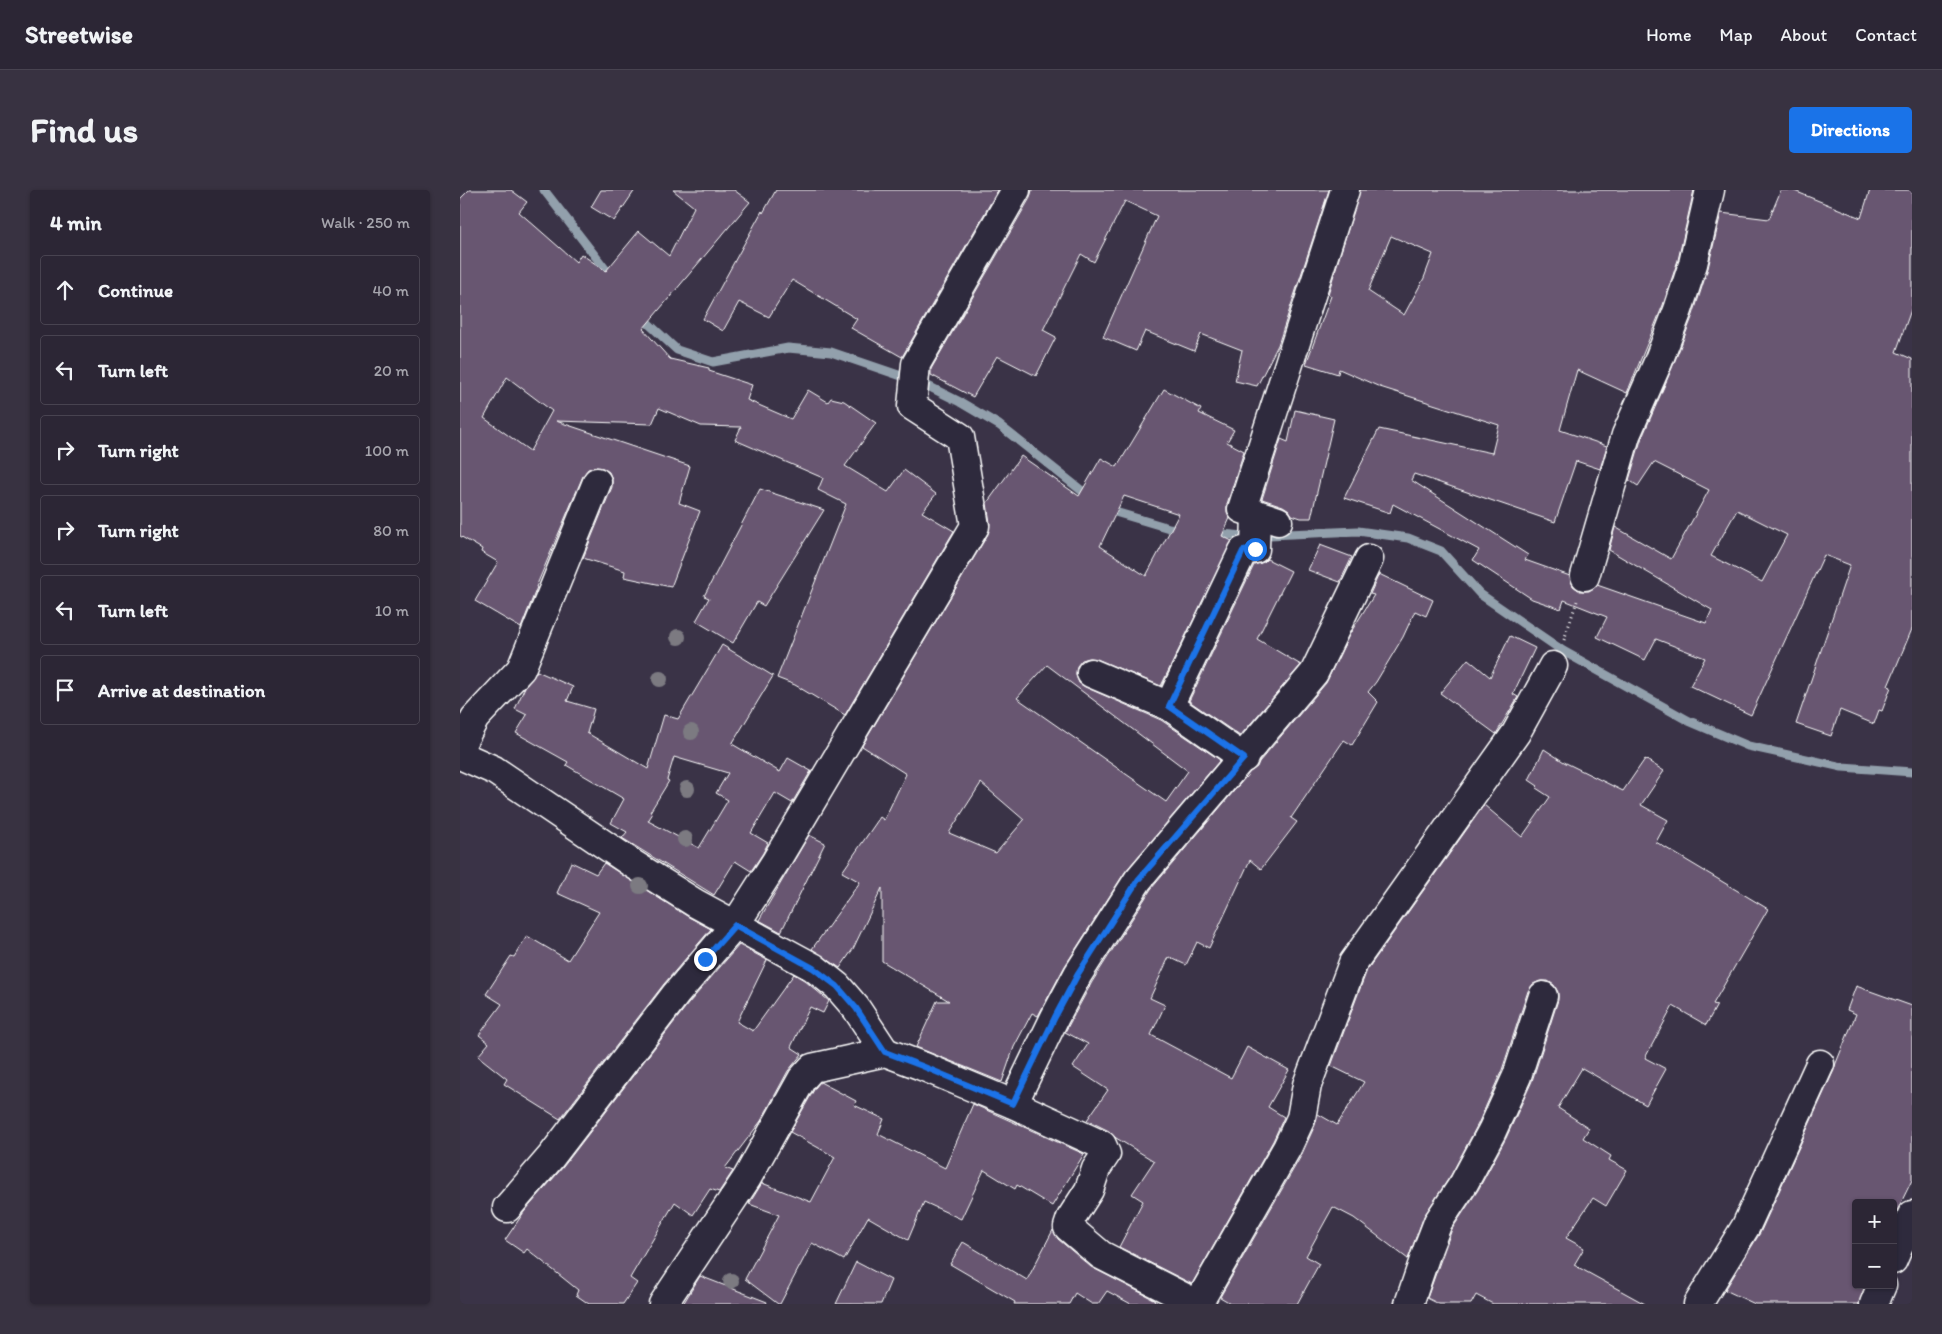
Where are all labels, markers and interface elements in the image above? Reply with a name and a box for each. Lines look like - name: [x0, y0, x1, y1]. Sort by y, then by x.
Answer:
- text: Streetwise: [25, 20, 133, 49]
- text: Home: [1646, 24, 1692, 46]
- text: Map: [1720, 24, 1753, 46]
- text: About: [1781, 24, 1827, 46]
- text: Contact: [1855, 24, 1917, 46]
- button: Directions: [1789, 107, 1912, 153]
- text: Find us: [30, 109, 138, 151]
- text: 4 min: [50, 210, 102, 235]
- text: Walk · 250 m: [321, 213, 410, 232]
- icon: ahead: [51, 276, 79, 304]
- text: Continue: [98, 279, 173, 302]
- text: 40 m: [372, 281, 409, 300]
- icon: left: [51, 356, 79, 384]
- text: Turn left: [98, 359, 168, 382]
- text: 20 m: [374, 361, 409, 380]
- icon: right: [51, 436, 79, 464]
- text: Turn right: [98, 439, 179, 462]
- text: 100 m: [365, 441, 409, 460]
- icon: right: [51, 516, 79, 544]
- text: Turn right: [98, 519, 179, 542]
- text: 80 m: [373, 521, 409, 540]
- route start: [1244, 538, 1267, 561]
- icon: left: [51, 596, 79, 624]
- text: Turn left: [98, 599, 168, 622]
- text: 10 m: [375, 601, 409, 620]
- icon: arrive: [51, 676, 79, 704]
- text: Arrive at destination: [98, 679, 265, 702]
- route end: [694, 948, 717, 971]
- map controls: [1852, 1199, 1897, 1289]
- button: +: [1852, 1199, 1897, 1244]
- button: −: [1852, 1244, 1897, 1289]

